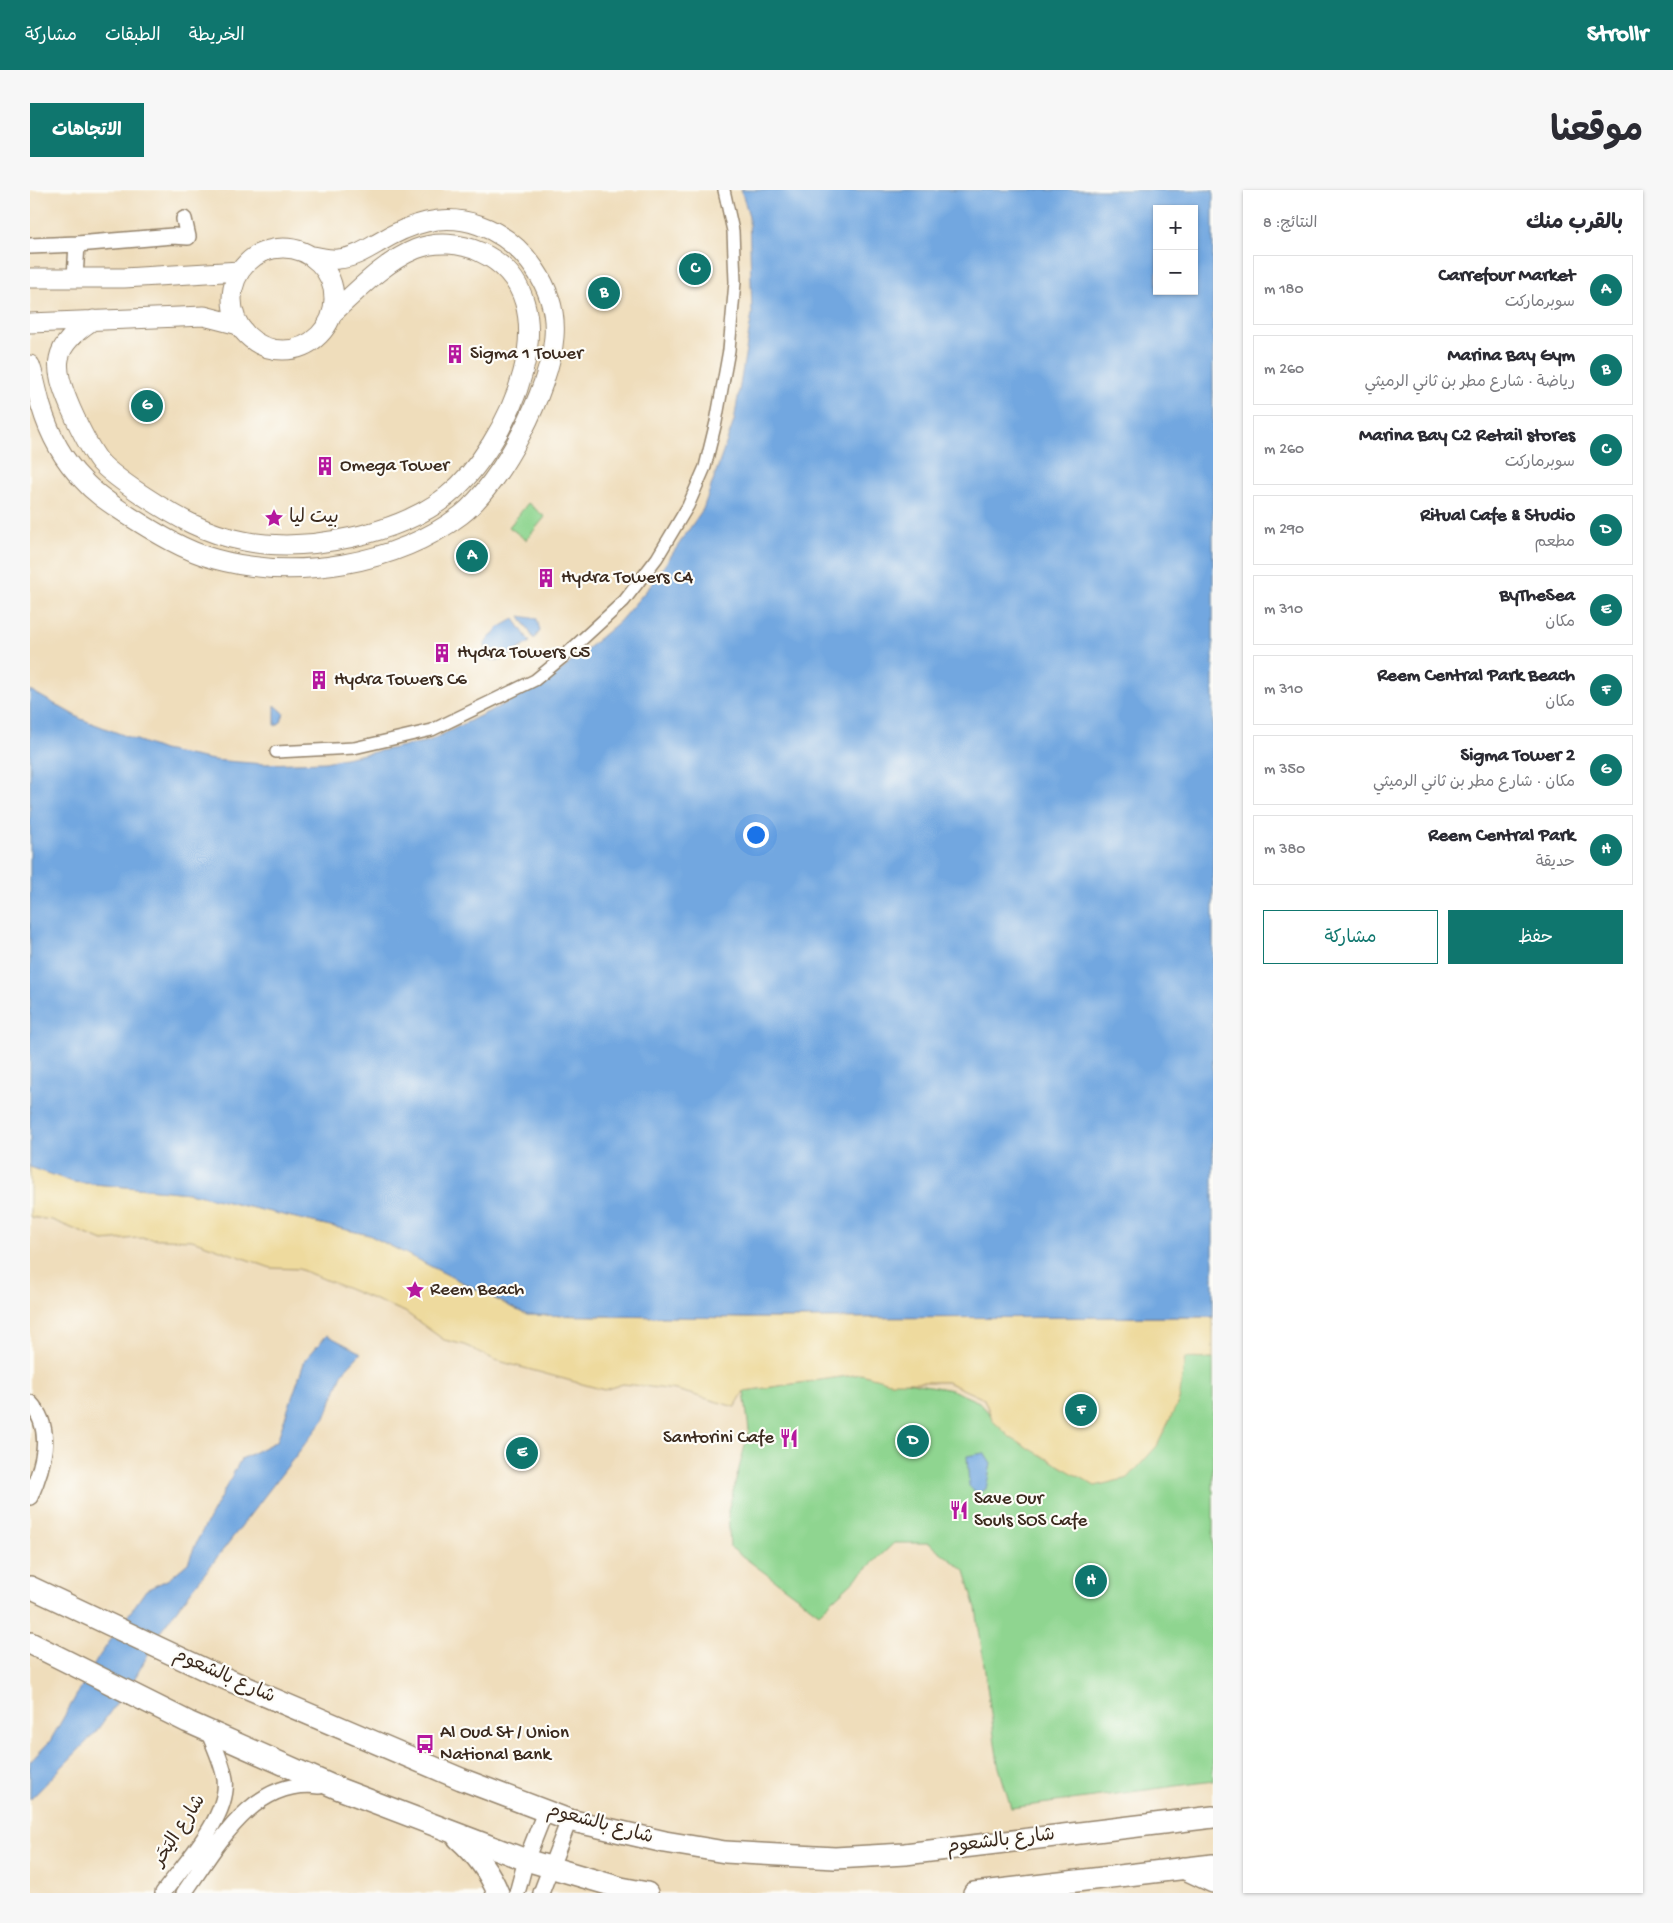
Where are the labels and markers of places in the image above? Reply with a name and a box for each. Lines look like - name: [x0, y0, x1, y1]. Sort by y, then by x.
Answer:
- pin: C: [679, 250, 711, 288]
- pin: B: [588, 274, 620, 312]
- building icon: Sigma 1 Tower: [444, 343, 466, 365]
- place label: Sigma 1 Tower: [470, 343, 585, 366]
- pin: G: [131, 387, 163, 425]
- building icon: Omega Tower: [314, 455, 336, 477]
- place label: Omega Tower: [340, 455, 451, 478]
- place icon: بيت ليا: [263, 507, 285, 529]
- place label: بيت ليا: [289, 507, 339, 530]
- pin: A: [456, 537, 488, 575]
- building icon: Hydra Towers C4: [535, 567, 557, 589]
- place label: Hydra Towers C4: [561, 567, 693, 590]
- building icon: Hydra Towers C5: [431, 642, 453, 664]
- place label: Hydra Towers C5: [457, 642, 590, 665]
- building icon: Hydra Towers C6: [308, 669, 330, 691]
- place label: Hydra Towers C6: [334, 669, 467, 692]
- place icon: Reem Beach: [404, 1279, 426, 1301]
- place label: Reem Beach: [430, 1279, 524, 1302]
- pin: F: [1065, 1391, 1097, 1429]
- pin: D: [897, 1422, 929, 1460]
- place label: Santorini Cafe: [663, 1427, 774, 1450]
- restaurant icon: Santorini Cafe: [778, 1427, 800, 1449]
- pin: E: [506, 1434, 538, 1472]
- place label: Save Our Souls SOS Cafe: [974, 1488, 1087, 1533]
- restaurant icon: Save Our Souls SOS Cafe: [948, 1499, 970, 1521]
- pin: H: [1075, 1562, 1107, 1600]
- place label: Al Oud St / Union National Bank: [440, 1722, 569, 1767]
- bus stop icon: Al Oud St / Union National Bank: [414, 1733, 436, 1755]

